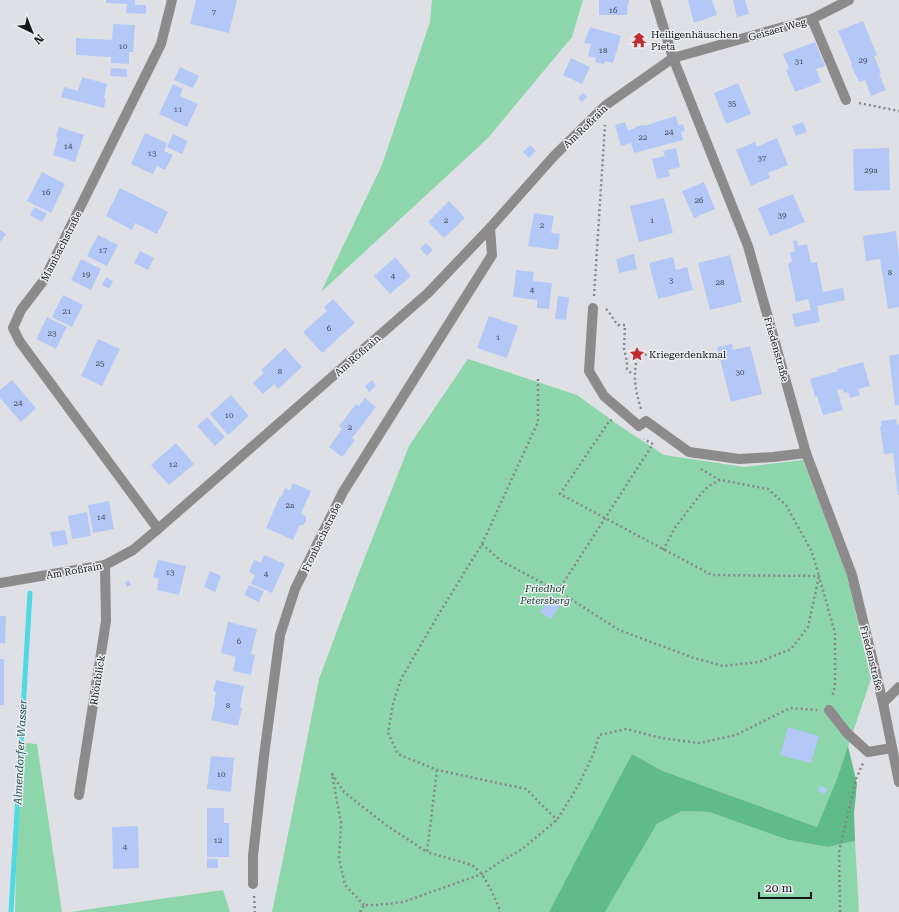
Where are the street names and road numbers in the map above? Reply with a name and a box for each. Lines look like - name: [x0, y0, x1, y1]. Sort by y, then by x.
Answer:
- street label: Geisaer Weg: [747, 16, 808, 43]
- street label: Am Roßrain: [561, 102, 610, 150]
- street label: Mambachstraße: [39, 209, 84, 283]
- street label: Friedenstraße: [762, 316, 791, 383]
- street label: Am Roßrain: [332, 332, 383, 378]
- street label: Fronbachstraße: [300, 500, 343, 574]
- street label: Am Roßrain: [45, 560, 104, 581]
- street label: Friedenstraße: [858, 624, 885, 692]
- street label: Rhönblick: [88, 654, 107, 706]

